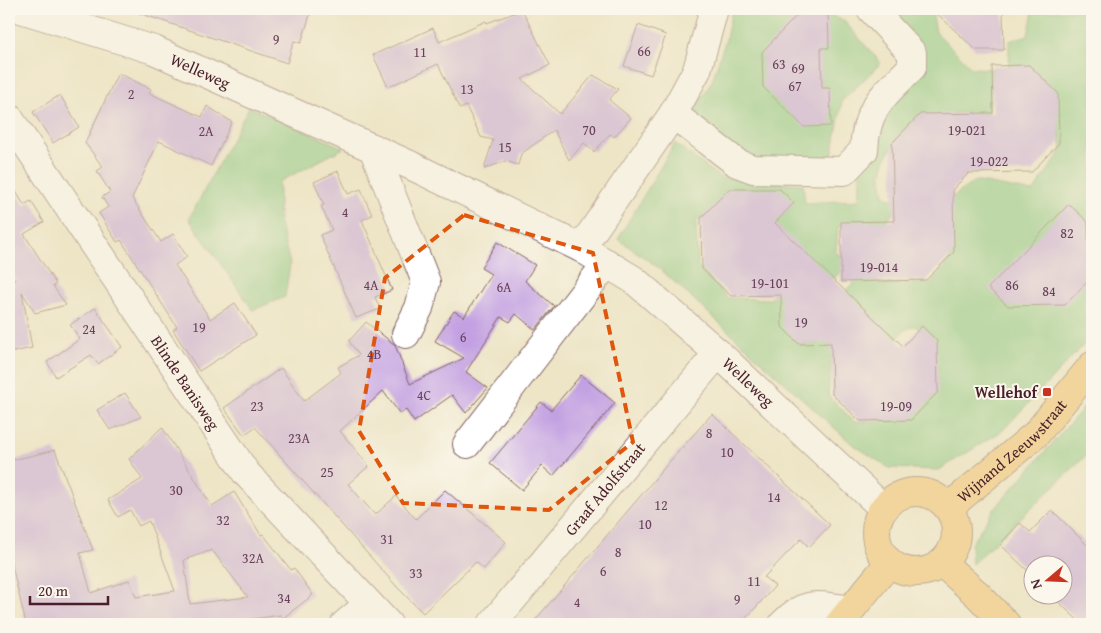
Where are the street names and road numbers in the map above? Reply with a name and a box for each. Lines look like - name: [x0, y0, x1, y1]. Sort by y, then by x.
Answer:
- street label: Welleweg: [166, 47, 234, 95]
- street label: Blinde Banisweg: [145, 330, 226, 435]
- street label: Welleweg: [717, 351, 780, 412]
- street label: Wijnand Zeeuwstraat: [951, 393, 1072, 508]
- street label: Graaf Adolfstraat: [559, 437, 651, 541]

